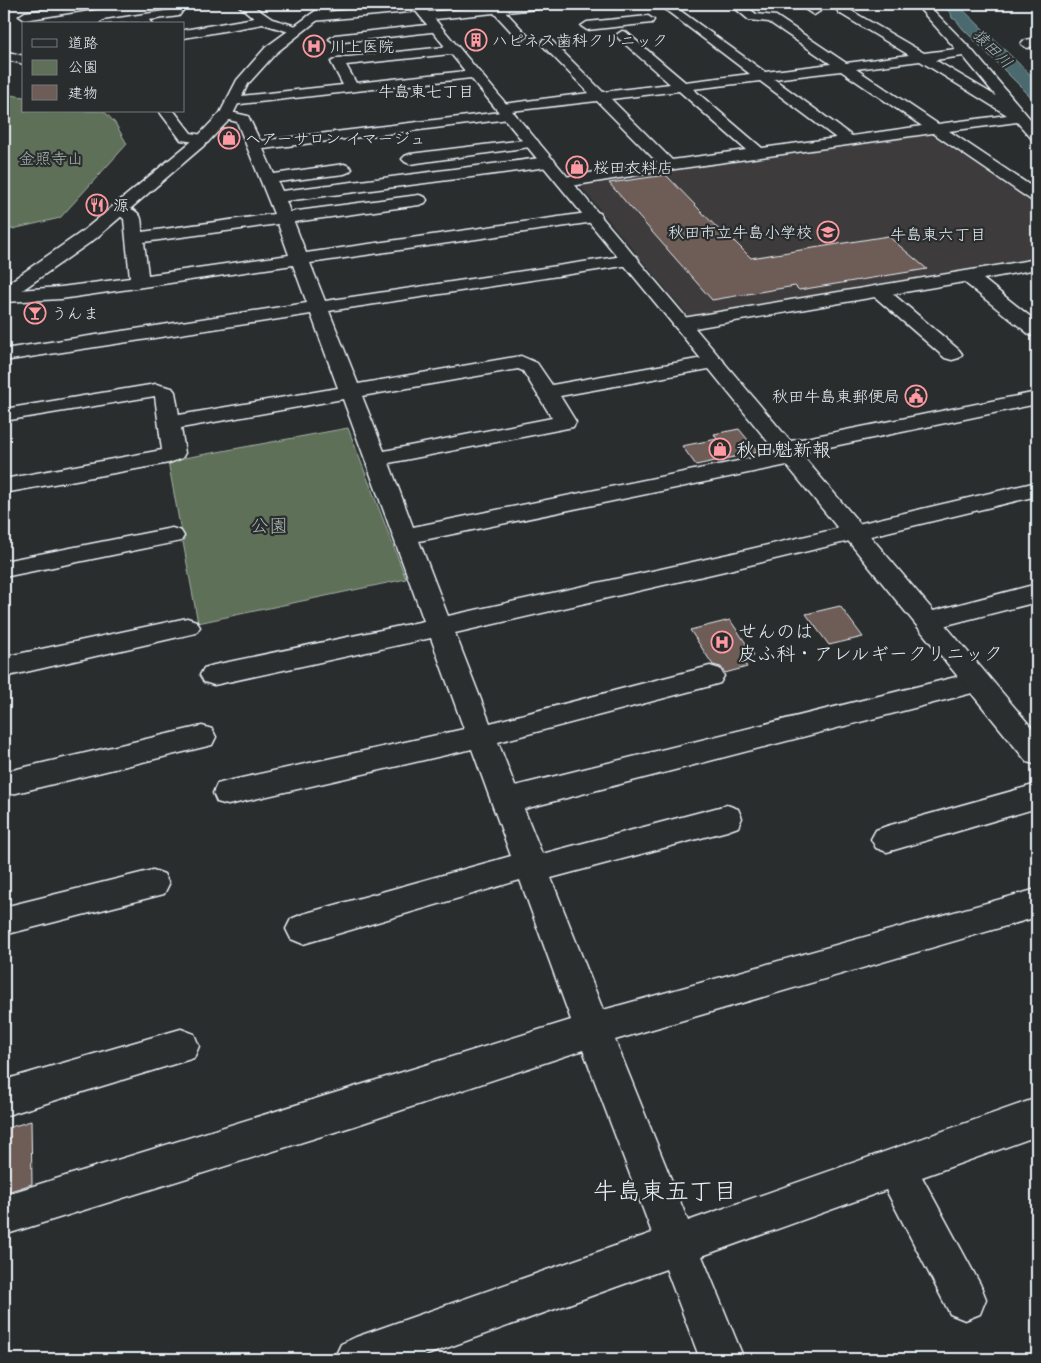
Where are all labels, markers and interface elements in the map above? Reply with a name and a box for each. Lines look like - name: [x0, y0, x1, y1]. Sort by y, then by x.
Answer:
- water label: 猿田川: [965, 21, 1020, 76]
- legend: [22, 22, 185, 112]
- place label: ハピネス歯科クリニック: [492, 26, 668, 55]
- building icon: ハピネス歯科クリニック: [464, 28, 488, 52]
- text: 道路: [68, 30, 98, 56]
- place label: 川上医院: [330, 32, 394, 61]
- hospital icon: 川上医院: [302, 34, 326, 58]
- text: 公園: [68, 54, 98, 80]
- district label: 牛島東七丁目: [378, 77, 474, 106]
- text: 建物: [68, 80, 98, 106]
- place label: ヘアーサロン イマージュ: [245, 124, 425, 153]
- shop icon: ヘアーサロン イマージュ: [217, 126, 241, 150]
- park label: 金照寺山: [19, 144, 83, 173]
- place label: 桜田衣料店: [593, 153, 673, 182]
- shop icon: 桜田衣料店: [565, 155, 589, 179]
- place label: 源: [113, 191, 129, 220]
- restaurant icon: 源: [85, 193, 109, 217]
- place label: 秋田市立牛島小学校: [668, 218, 812, 247]
- school or university icon: 秋田市立牛島小学校: [816, 220, 840, 244]
- district label: 牛島東六丁目: [890, 220, 986, 249]
- place label: うんま: [51, 299, 99, 328]
- bar icon: うんま: [23, 301, 47, 325]
- place label: 秋田牛島東郵便局: [772, 382, 900, 411]
- public building icon: 秋田牛島東郵便局: [904, 384, 928, 408]
- place label: 秋田魁新報: [736, 433, 831, 466]
- shop icon: 秋田魁新報: [708, 437, 732, 461]
- park label: 公園: [250, 509, 288, 542]
- place label: せんのは 皮ふ科・アレルギークリニック: [738, 615, 1003, 670]
- hospital icon: せんのは 皮ふ科・アレルギークリニック: [710, 630, 734, 654]
- district label: 牛島東五丁目: [593, 1170, 737, 1212]

